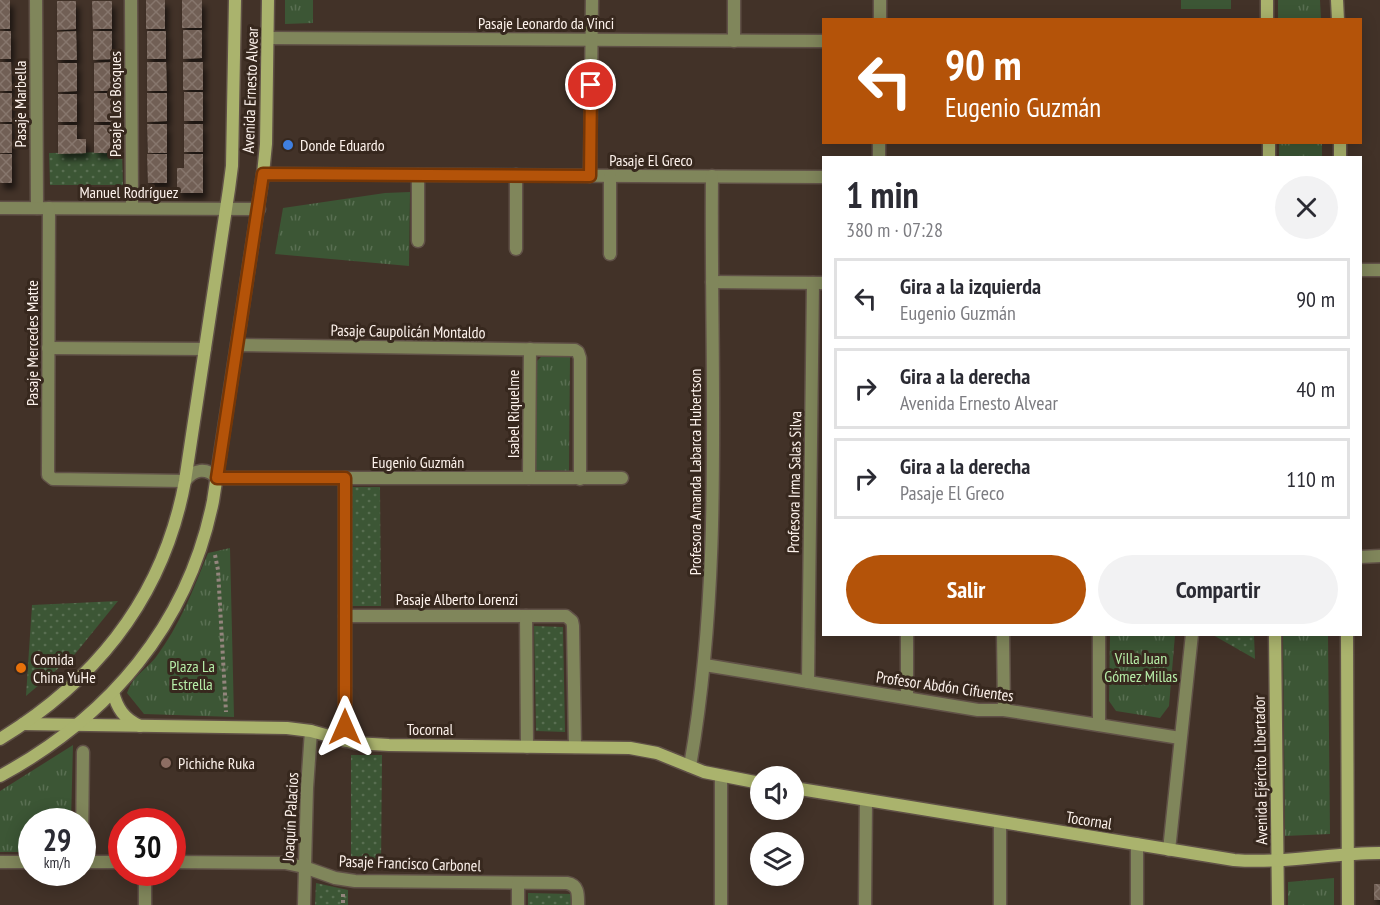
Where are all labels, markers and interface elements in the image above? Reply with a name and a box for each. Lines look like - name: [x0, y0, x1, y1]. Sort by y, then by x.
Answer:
- street label: Pasaje Leonardo da Vinci: [478, 13, 614, 33]
- street label: Avenida Ernesto Alvear: [238, 26, 262, 154]
- text: 90 m: [945, 37, 1022, 92]
- icon: left: [846, 42, 924, 120]
- street label: Pasaje Los Bosques: [105, 51, 125, 157]
- pin: [565, 59, 616, 110]
- street label: Pasaje Marbella: [10, 61, 30, 147]
- icon: arrive: [574, 68, 607, 101]
- text: Eugenio Guzmán: [945, 90, 1101, 124]
- place label: Donde Eduardo: [300, 135, 385, 155]
- marker: Donde Eduardo: [281, 138, 295, 152]
- street label: Pasaje El Greco: [609, 150, 693, 170]
- text: 1 min: [846, 171, 919, 218]
- button: close: [1275, 176, 1338, 239]
- street label: Manuel Rodríguez: [79, 182, 179, 202]
- text: 380 m · 07:28: [846, 217, 943, 243]
- text: Gira a la izquierda: [900, 272, 1041, 300]
- street label: Pasaje Mercedes Matte: [22, 280, 42, 406]
- icon: left: [849, 282, 882, 315]
- text: 90 m: [1296, 285, 1335, 313]
- text: Eugenio Guzmán: [900, 300, 1016, 326]
- street label: Pasaje Caupolicán Montaldo: [330, 320, 486, 342]
- text: Gira a la derecha: [900, 362, 1030, 390]
- street label: Profesora Amanda Labarca Hubertson: [685, 369, 705, 575]
- street label: Isabel Riquelme: [503, 370, 523, 458]
- icon: right: [849, 372, 882, 405]
- text: 40 m: [1296, 375, 1335, 403]
- text: Avenida Ernesto Alvear: [900, 390, 1058, 416]
- street label: Profesora Irma Salas Silva: [783, 411, 805, 553]
- street label: Eugenio Guzmán: [372, 452, 464, 472]
- text: Gira a la derecha: [900, 452, 1030, 480]
- icon: right: [849, 462, 882, 495]
- text: 110 m: [1286, 465, 1335, 493]
- text: Pasaje El Greco: [900, 480, 1004, 506]
- button: Salir: [846, 555, 1086, 624]
- button: Compartir: [1098, 555, 1338, 624]
- street label: Pasaje Alberto Lorenzi: [396, 589, 518, 609]
- park label: Villa Juan Gómez Millas: [1104, 648, 1178, 686]
- place label: Comida China YuHe: [33, 649, 96, 687]
- park label: Plaza La Estrella: [169, 656, 215, 694]
- marker: Comida China YuHe: [14, 661, 28, 675]
- street label: Profesor Abdón Cifuentes: [875, 666, 1015, 706]
- street label: Avenida Ejército Libertador: [1249, 694, 1271, 845]
- position arrow: [313, 695, 377, 759]
- street label: Tocornal: [407, 719, 453, 739]
- place label: Pichiche Ruka: [178, 753, 255, 773]
- marker: Pichiche Ruka: [159, 756, 173, 770]
- map controls: [750, 766, 804, 886]
- button: sound: [750, 766, 804, 820]
- street label: Joaquín Palacios: [278, 772, 302, 863]
- street label: Tocornal: [1065, 807, 1114, 834]
- speed limit sign: 30: [108, 808, 186, 886]
- text: 29: [43, 820, 71, 859]
- button: layers: [750, 832, 804, 886]
- street label: Pasaje Francisco Carbonel: [339, 851, 482, 875]
- text: km/h: [44, 853, 70, 872]

